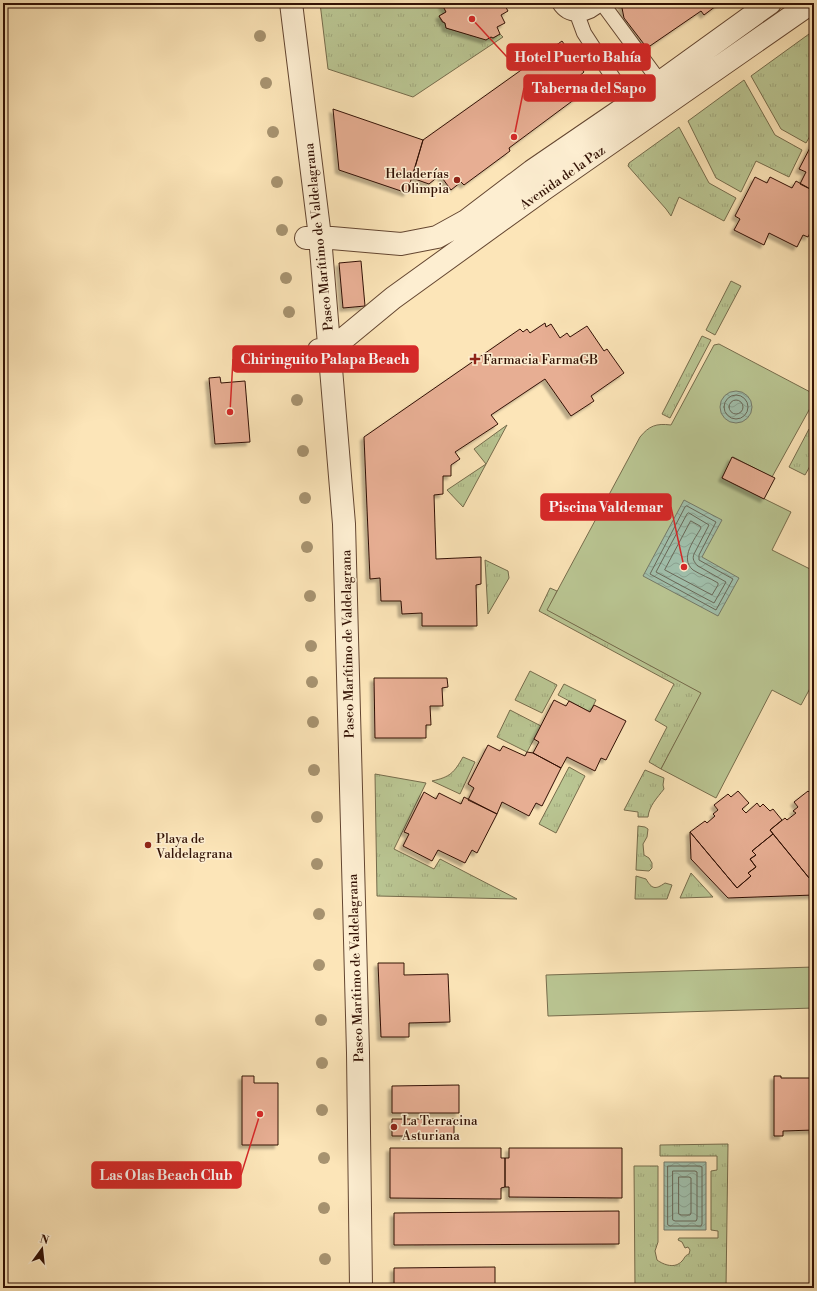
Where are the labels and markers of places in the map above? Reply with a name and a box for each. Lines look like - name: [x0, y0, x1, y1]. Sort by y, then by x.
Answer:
- callout: Hotel Puerto Bahía: [507, 44, 650, 70]
- callout: Taberna del Sapo: [524, 75, 655, 101]
- place label: Heladerías Olimpia: [385, 166, 449, 197]
- marker: Heladerías Olimpia: [452, 175, 462, 185]
- callout: Chiringuito Palapa Beach: [233, 346, 418, 372]
- place label: Farmacia FarmaGB: [483, 352, 598, 368]
- marker: Farmacia FarmaGB: [470, 354, 480, 364]
- callout: Piscina Valdemar: [541, 494, 671, 520]
- place label: Playa de Valdelagrana: [155, 831, 233, 862]
- marker: Playa de Valdelagrana: [143, 840, 153, 850]
- place label: La Terracina Asturiana: [401, 1113, 478, 1144]
- marker: La Terracina Asturiana: [389, 1122, 399, 1132]
- callout: Las Olas Beach Club: [92, 1162, 241, 1188]

